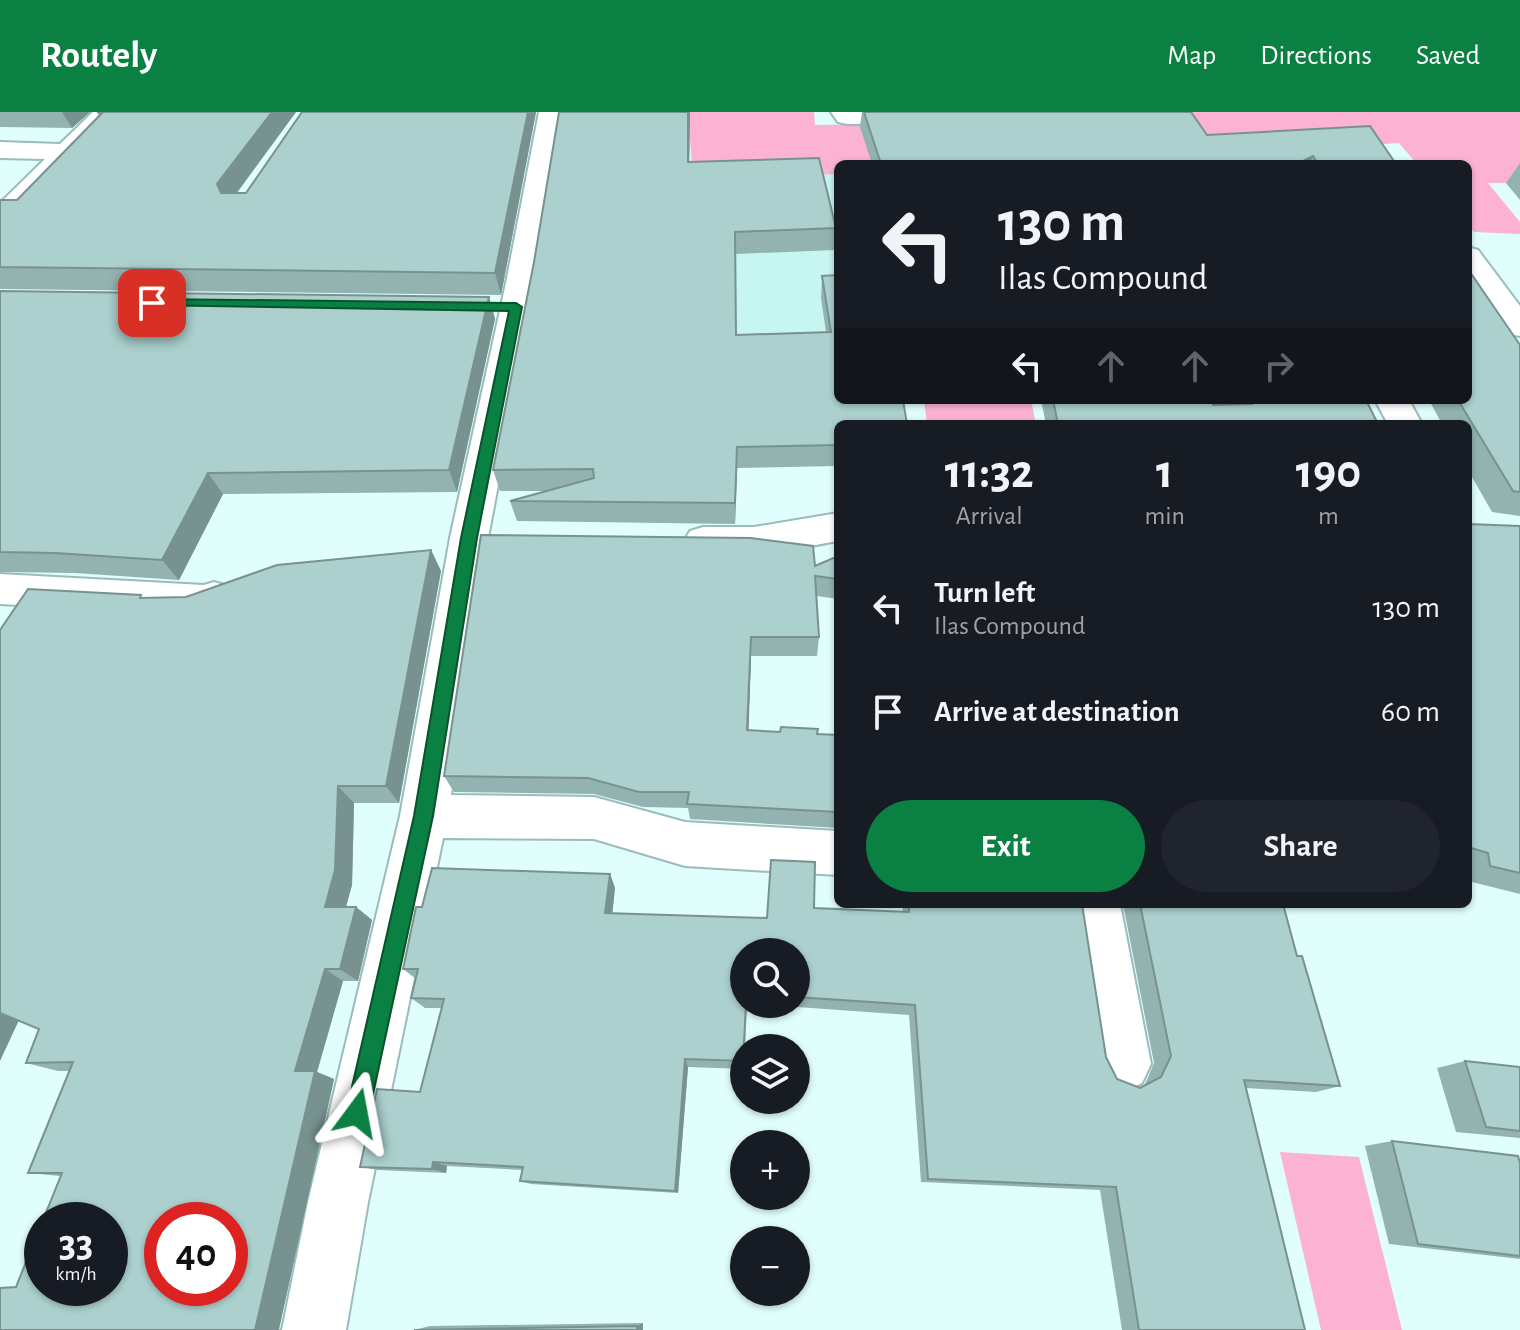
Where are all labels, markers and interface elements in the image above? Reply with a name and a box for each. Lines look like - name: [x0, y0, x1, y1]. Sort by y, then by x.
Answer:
- text: Routely: [40, 37, 157, 75]
- text: Map: [1167, 42, 1216, 70]
- text: Directions: [1260, 42, 1372, 70]
- text: Saved: [1416, 42, 1480, 70]
- icon: left: [866, 192, 970, 296]
- text: 130 m: [998, 195, 1125, 251]
- text: Ilas Compound: [998, 260, 1208, 296]
- pin: [118, 269, 186, 337]
- icon: arrive: [130, 281, 174, 325]
- icon: left: [1005, 344, 1049, 388]
- icon: ahead: [1089, 344, 1133, 388]
- icon: ahead: [1173, 344, 1217, 388]
- icon: right: [1257, 344, 1301, 388]
- text: 11:32: [945, 449, 1034, 497]
- text: 1: [1156, 449, 1173, 497]
- text: 190: [1296, 449, 1361, 497]
- text: Arrival: [956, 503, 1023, 529]
- text: min: [1144, 503, 1185, 529]
- text: m: [1318, 503, 1339, 529]
- text: Turn left: [934, 578, 1035, 608]
- icon: left: [866, 586, 910, 630]
- text: 130 m: [1373, 593, 1440, 623]
- text: Ilas Compound: [934, 613, 1085, 639]
- icon: arrive: [866, 690, 910, 734]
- text: Arrive at destination: [934, 697, 1180, 727]
- text: 60 m: [1381, 697, 1440, 727]
- button: Exit: [866, 800, 1145, 892]
- button: Share: [1161, 800, 1440, 892]
- map controls: [730, 938, 810, 1306]
- button: search: [730, 938, 810, 1018]
- button: layers: [730, 1034, 810, 1114]
- position arrow: [315, 1071, 399, 1155]
- button: +: [730, 1130, 810, 1210]
- speed limit sign: 40: [144, 1202, 248, 1306]
- text: 33: [59, 1224, 93, 1264]
- button: −: [730, 1226, 810, 1306]
- text: km/h: [55, 1264, 97, 1284]

